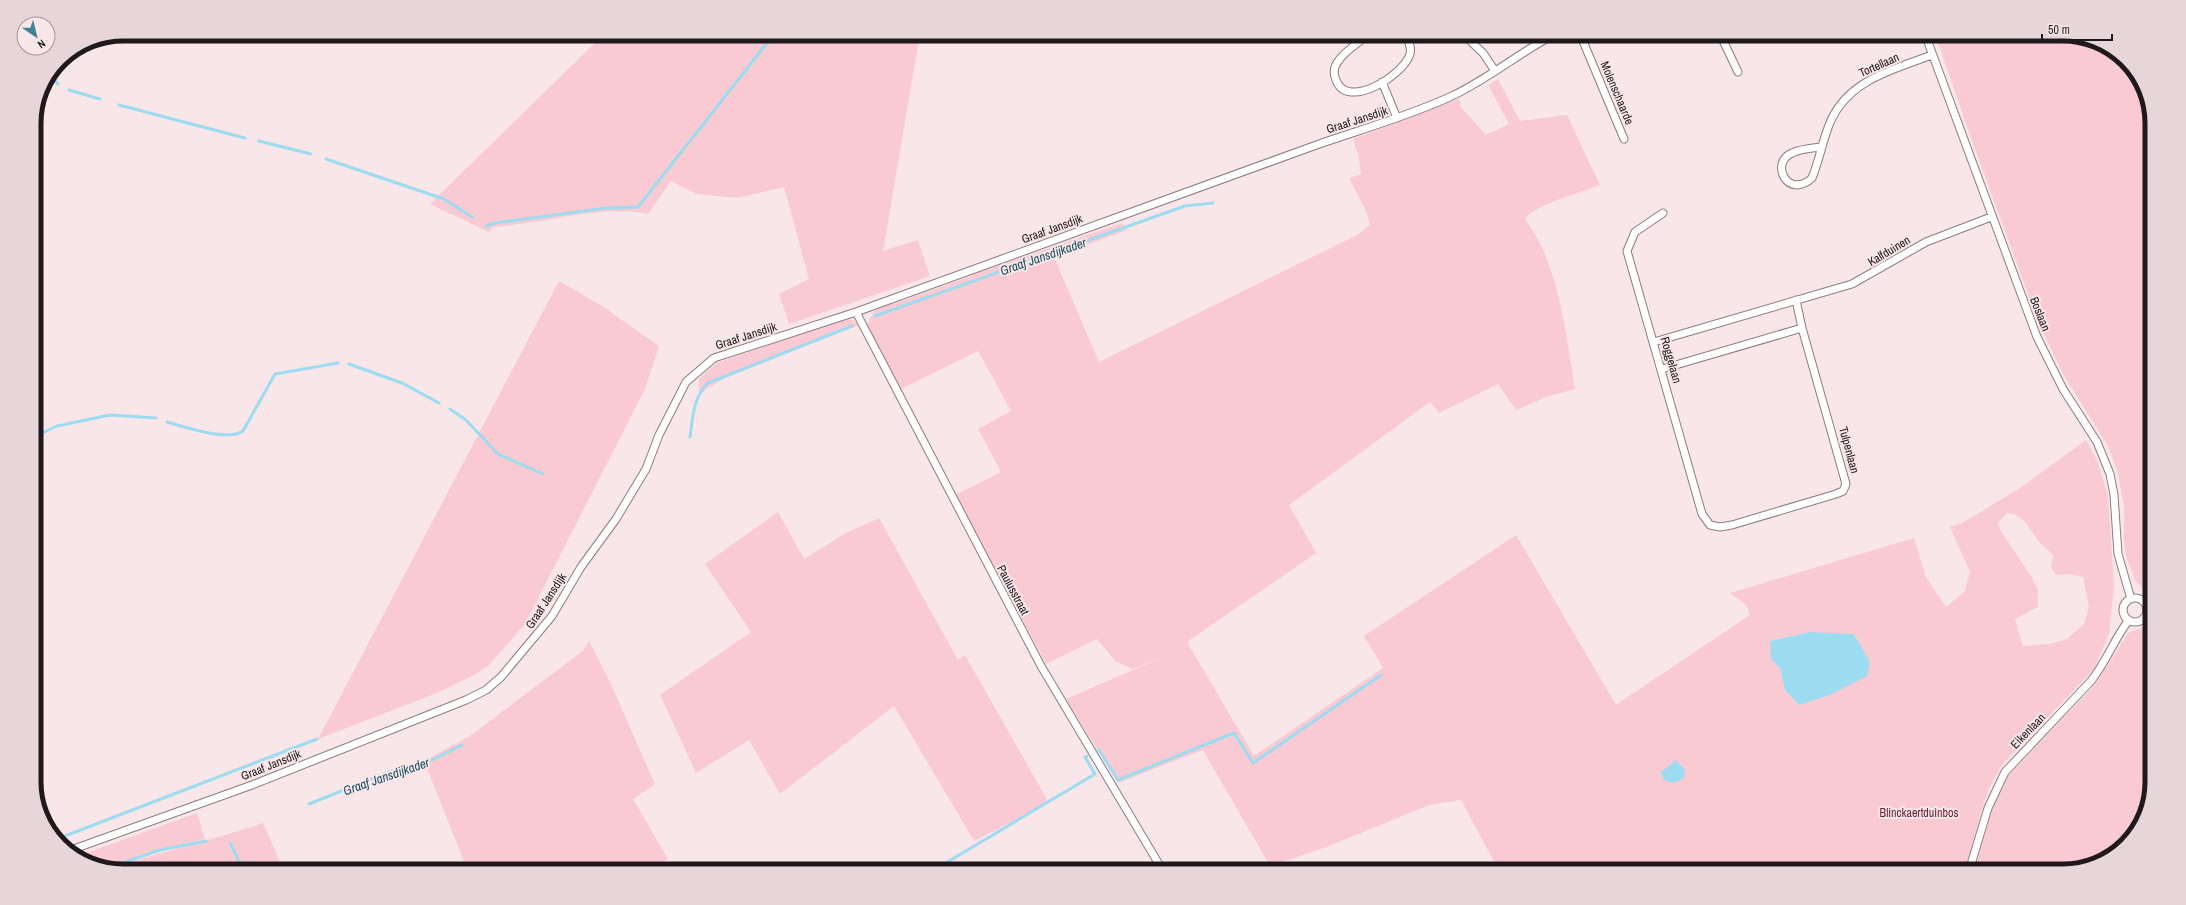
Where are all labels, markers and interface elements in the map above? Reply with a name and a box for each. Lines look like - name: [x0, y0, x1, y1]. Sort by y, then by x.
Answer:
- north arrow: [16, 16, 56, 56]
- scale bar: [2042, 16, 2112, 42]
- text: 50 m: [2048, 22, 2070, 38]
- text: N: [35, 37, 48, 52]
- street label: Tortellaan: [1856, 49, 1902, 81]
- street label: Molenschaarde: [1596, 59, 1638, 127]
- street label: Graaf Jansdijk: [1324, 103, 1390, 137]
- street label: Graaf Jansdijk: [1019, 211, 1085, 247]
- street label: Kalfduinen: [1865, 232, 1913, 270]
- water label: Graaf Jansdijkader: [998, 234, 1089, 279]
- street label: Boslaan: [2026, 295, 2054, 333]
- street label: Graaf Jansdijk: [713, 319, 779, 353]
- street label: Roggelaan: [1657, 335, 1685, 385]
- street label: Tulpenlaan: [1835, 425, 1863, 475]
- street label: Paulusstraat: [993, 562, 1033, 618]
- street label: Graaf Jansdijk: [522, 570, 570, 632]
- street label: Eikenlaan: [2007, 710, 2049, 752]
- street label: Graaf Jansdijk: [239, 746, 303, 784]
- water label: Graaf Jansdijkader: [341, 754, 432, 799]
- park label: Blinckaertduinbos: [1880, 805, 1958, 821]

